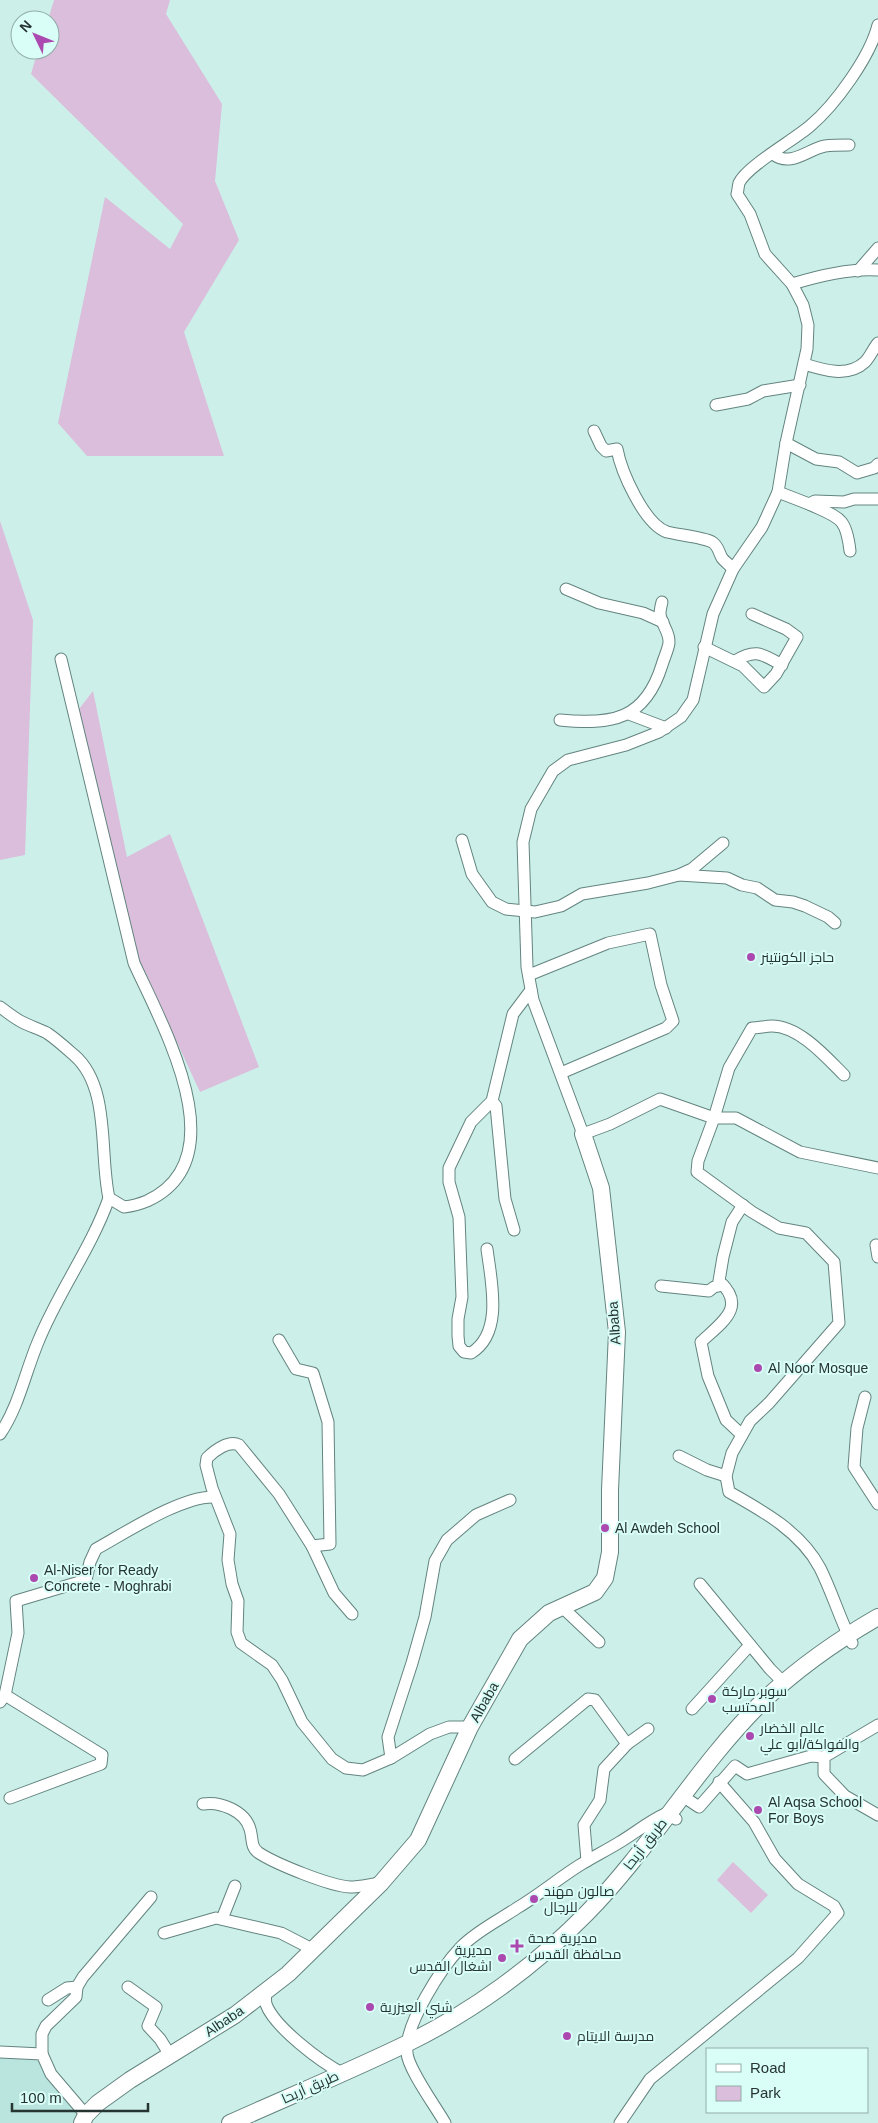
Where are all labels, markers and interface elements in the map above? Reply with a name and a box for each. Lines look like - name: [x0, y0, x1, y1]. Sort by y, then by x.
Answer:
- north arrow: [10, 10, 60, 60]
- text: N: [16, 17, 35, 35]
- place label: حاجز الكونتينر: [760, 949, 834, 965]
- marker: حاجز الكونتينر: [745, 951, 757, 963]
- street label: Albaba: [604, 1300, 624, 1345]
- place label: Al Noor Mosque: [768, 1360, 869, 1376]
- marker: Al Noor Mosque: [752, 1362, 764, 1374]
- place label: Al Awdeh School: [615, 1520, 720, 1536]
- marker: Al Awdeh School: [599, 1522, 611, 1534]
- place label: Al-Niser for Ready Concrete - Moghrabi: [44, 1562, 172, 1594]
- marker: Al-Niser for Ready Concrete - Moghrabi: [28, 1572, 40, 1584]
- street label: Albaba: [466, 1679, 502, 1725]
- place label: سوبر ماركة المحتسب: [722, 1683, 787, 1715]
- marker: سوبر ماركة المحتسب: [706, 1693, 718, 1705]
- place label: عالم الخضار والفواكة/ابو علي: [759, 1720, 859, 1756]
- marker: عالم الخضار والفواكة/ابو علي: [744, 1730, 756, 1742]
- place label: Al Aqsa School For Boys: [768, 1794, 862, 1826]
- marker: Al Aqsa School For Boys: [752, 1804, 764, 1816]
- street label: طريق أريحا: [619, 1815, 671, 1873]
- place label: صالون مهند للرجال: [544, 1883, 615, 1916]
- marker: صالون مهند للرجال: [528, 1893, 540, 1905]
- place label: مديرية صحة محافظة القدس: [528, 1930, 622, 1962]
- marker: مديرية صحة محافظة القدس: [510, 1939, 524, 1953]
- place label: مديرية اشغال القدس: [409, 1942, 492, 1975]
- marker: مديرية اشغال القدس: [496, 1952, 508, 1964]
- place label: شني العيزرية: [380, 1999, 453, 2019]
- marker: شني العيزرية: [364, 2001, 376, 2013]
- street label: Albaba: [201, 2002, 247, 2040]
- place label: مدرسة الايتام: [577, 2028, 654, 2046]
- marker: مدرسة الايتام: [561, 2030, 573, 2042]
- legend: [706, 2048, 868, 2113]
- text: Road: [750, 2059, 786, 2076]
- street label: طريق أريحا: [279, 2066, 341, 2108]
- scale bar: [12, 2080, 149, 2112]
- text: Park: [750, 2084, 781, 2101]
- text: 100 m: [20, 2089, 62, 2106]

